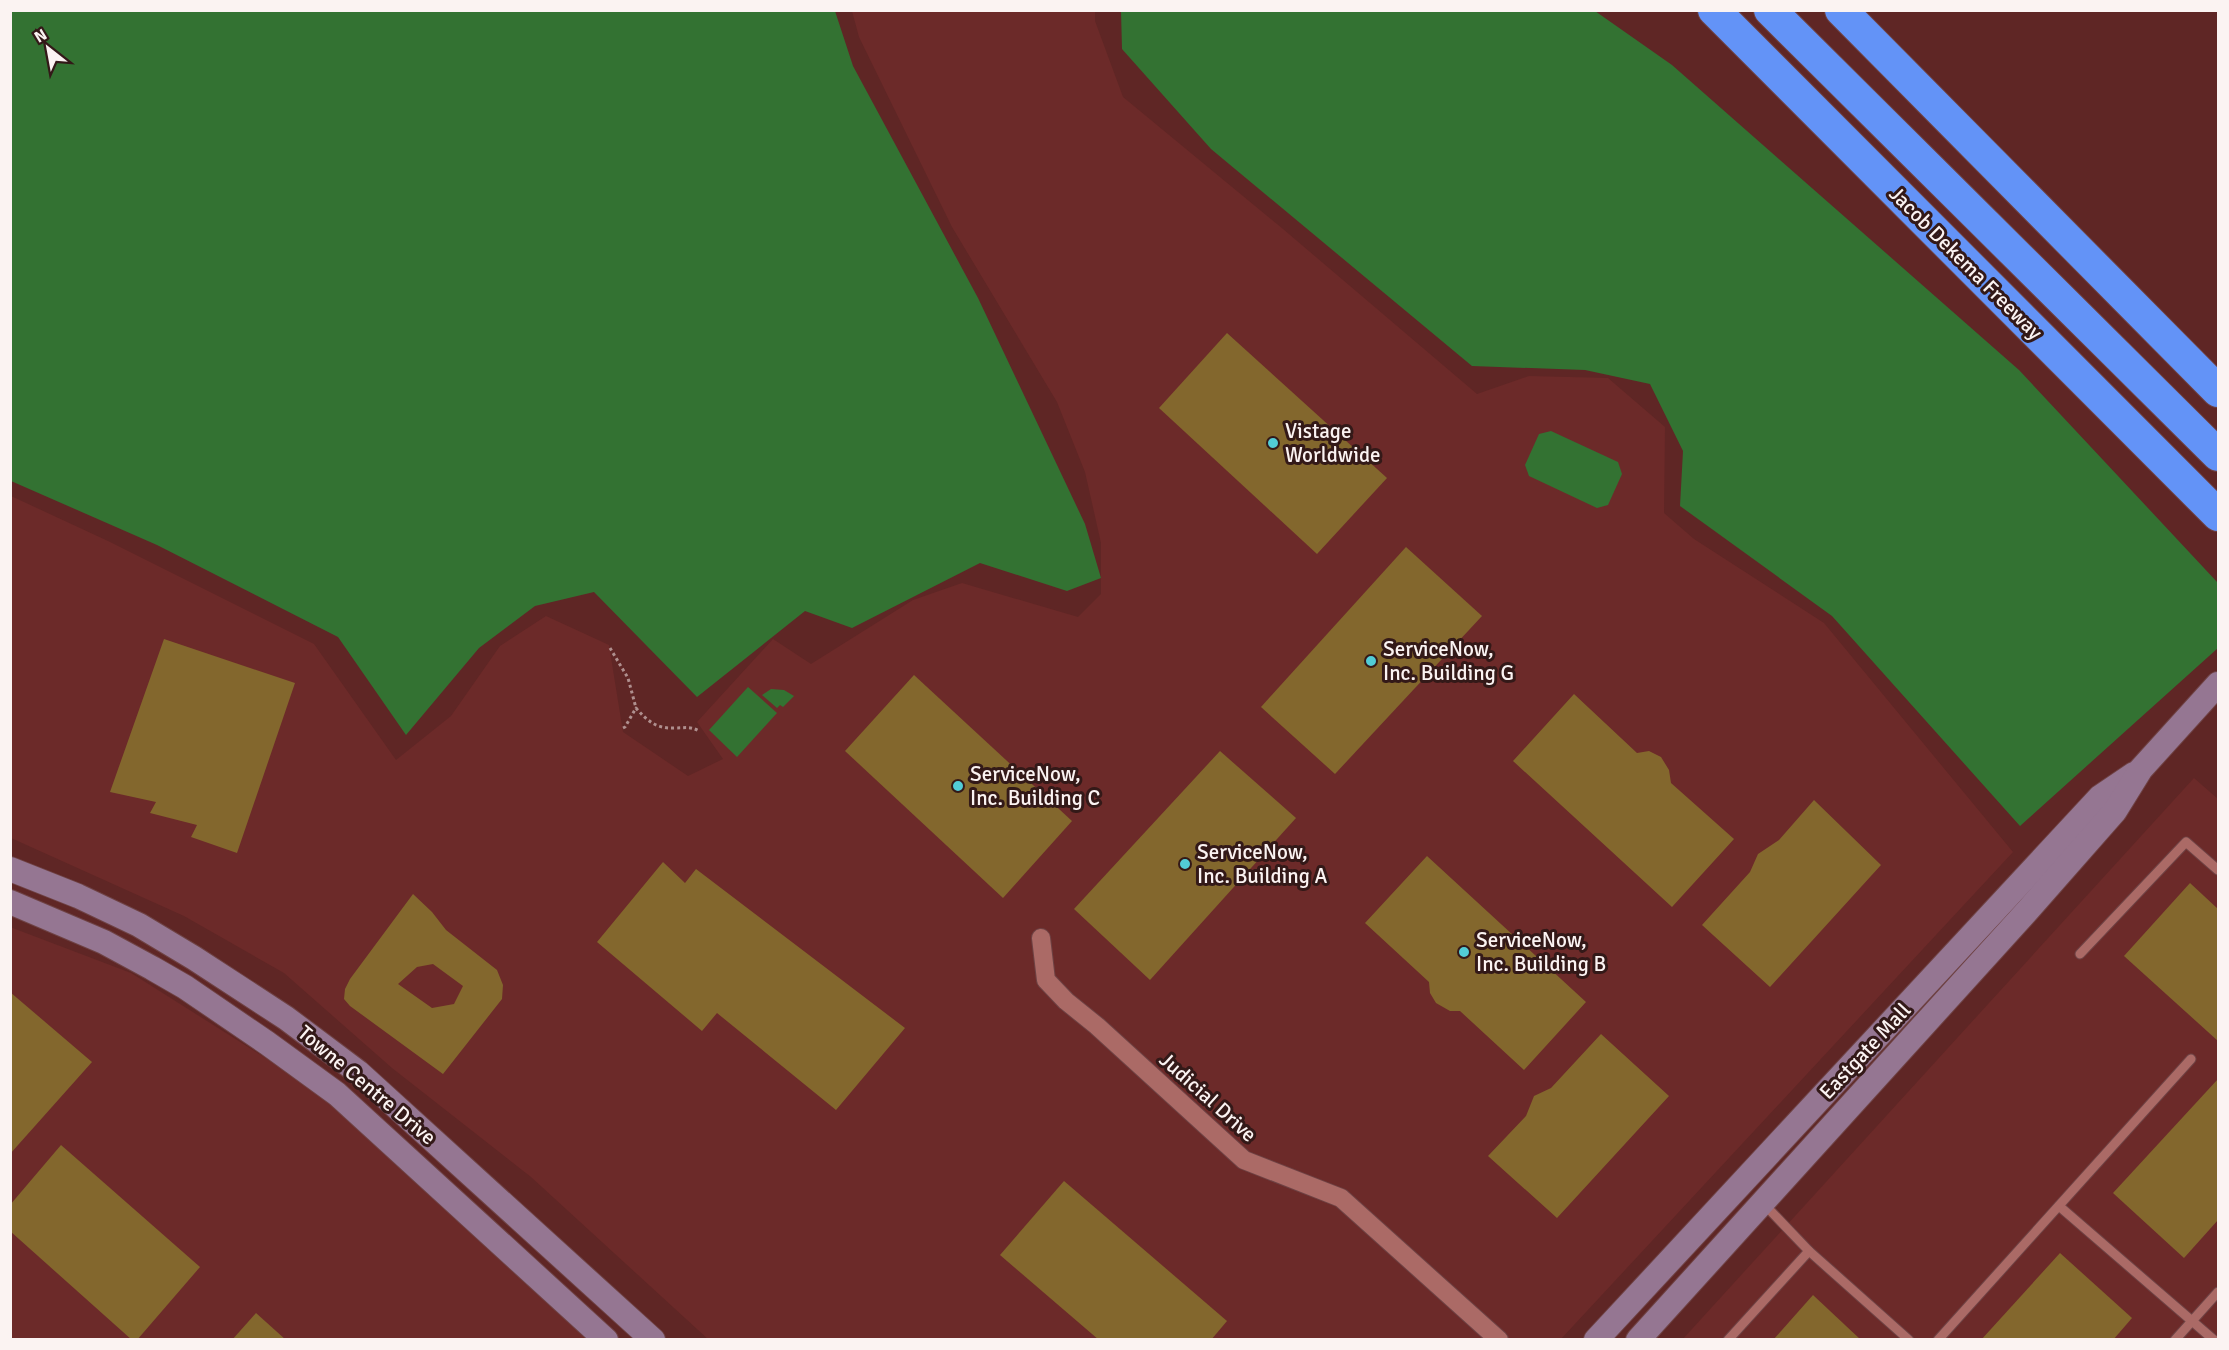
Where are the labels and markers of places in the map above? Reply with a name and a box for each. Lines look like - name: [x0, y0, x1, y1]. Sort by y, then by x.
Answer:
- place label: Vistage Worldwide: [1285, 418, 1381, 468]
- marker: Vistage Worldwide: [1266, 436, 1280, 450]
- place label: ServiceNow, Inc. Building G: [1383, 636, 1514, 686]
- marker: ServiceNow, Inc. Building G: [1364, 654, 1378, 668]
- place label: ServiceNow, Inc. Building C: [970, 761, 1100, 811]
- marker: ServiceNow, Inc. Building C: [951, 779, 965, 793]
- place label: ServiceNow, Inc. Building A: [1197, 839, 1327, 889]
- marker: ServiceNow, Inc. Building A: [1178, 857, 1192, 871]
- place label: ServiceNow, Inc. Building B: [1476, 927, 1606, 977]
- marker: ServiceNow, Inc. Building B: [1457, 945, 1471, 959]

